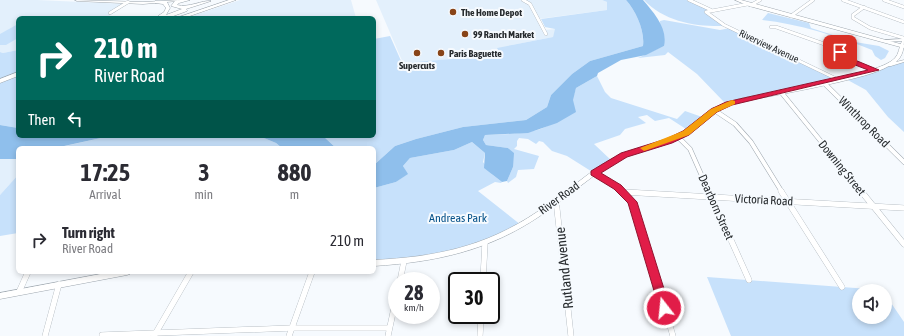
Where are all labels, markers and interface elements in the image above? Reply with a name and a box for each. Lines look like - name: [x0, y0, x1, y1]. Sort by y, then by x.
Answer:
- marker: The Home Depot: [448, 7, 458, 17]
- place label: The Home Depot: [461, 7, 522, 18]
- street label: Riverview Avenue: [737, 27, 801, 65]
- marker: 99 Ranch Market: [460, 29, 470, 39]
- place label: 99 Ranch Market: [473, 29, 534, 40]
- icon: right: [28, 32, 80, 84]
- text: 210 m: [94, 32, 157, 64]
- pin: [823, 35, 857, 69]
- icon: arrive: [829, 41, 851, 63]
- marker: Supercuts: [412, 48, 422, 58]
- marker: Paris Baguette: [436, 48, 446, 58]
- place label: Paris Baguette: [449, 48, 502, 59]
- place label: Supercuts: [399, 60, 436, 71]
- text: River Road: [94, 65, 165, 86]
- street label: Winthrop Road: [836, 94, 892, 150]
- icon: left: [64, 108, 86, 130]
- text: Then: [28, 111, 56, 128]
- street label: Downing Street: [815, 138, 869, 199]
- text: 17:25: [81, 159, 130, 186]
- text: 3: [198, 159, 209, 186]
- text: 880: [278, 159, 311, 186]
- street label: Dearborn Street: [695, 172, 737, 242]
- street label: River Road: [536, 178, 582, 218]
- text: Arrival: [89, 187, 121, 202]
- text: min: [194, 187, 213, 202]
- text: m: [290, 187, 299, 202]
- street label: Victoria Road: [734, 191, 794, 209]
- park label: Andreas Park: [429, 211, 488, 225]
- text: Turn right: [62, 224, 115, 241]
- street label: Rutland Avenue: [552, 226, 576, 310]
- icon: right: [28, 229, 50, 251]
- text: 210 m: [330, 232, 364, 249]
- text: River Road: [62, 241, 113, 256]
- speed limit sign: 30: [448, 272, 500, 324]
- text: 28: [405, 281, 423, 304]
- map controls: [852, 284, 892, 324]
- button: sound: [852, 284, 892, 324]
- position arrow: [643, 287, 685, 329]
- text: km/h: [404, 302, 424, 313]

